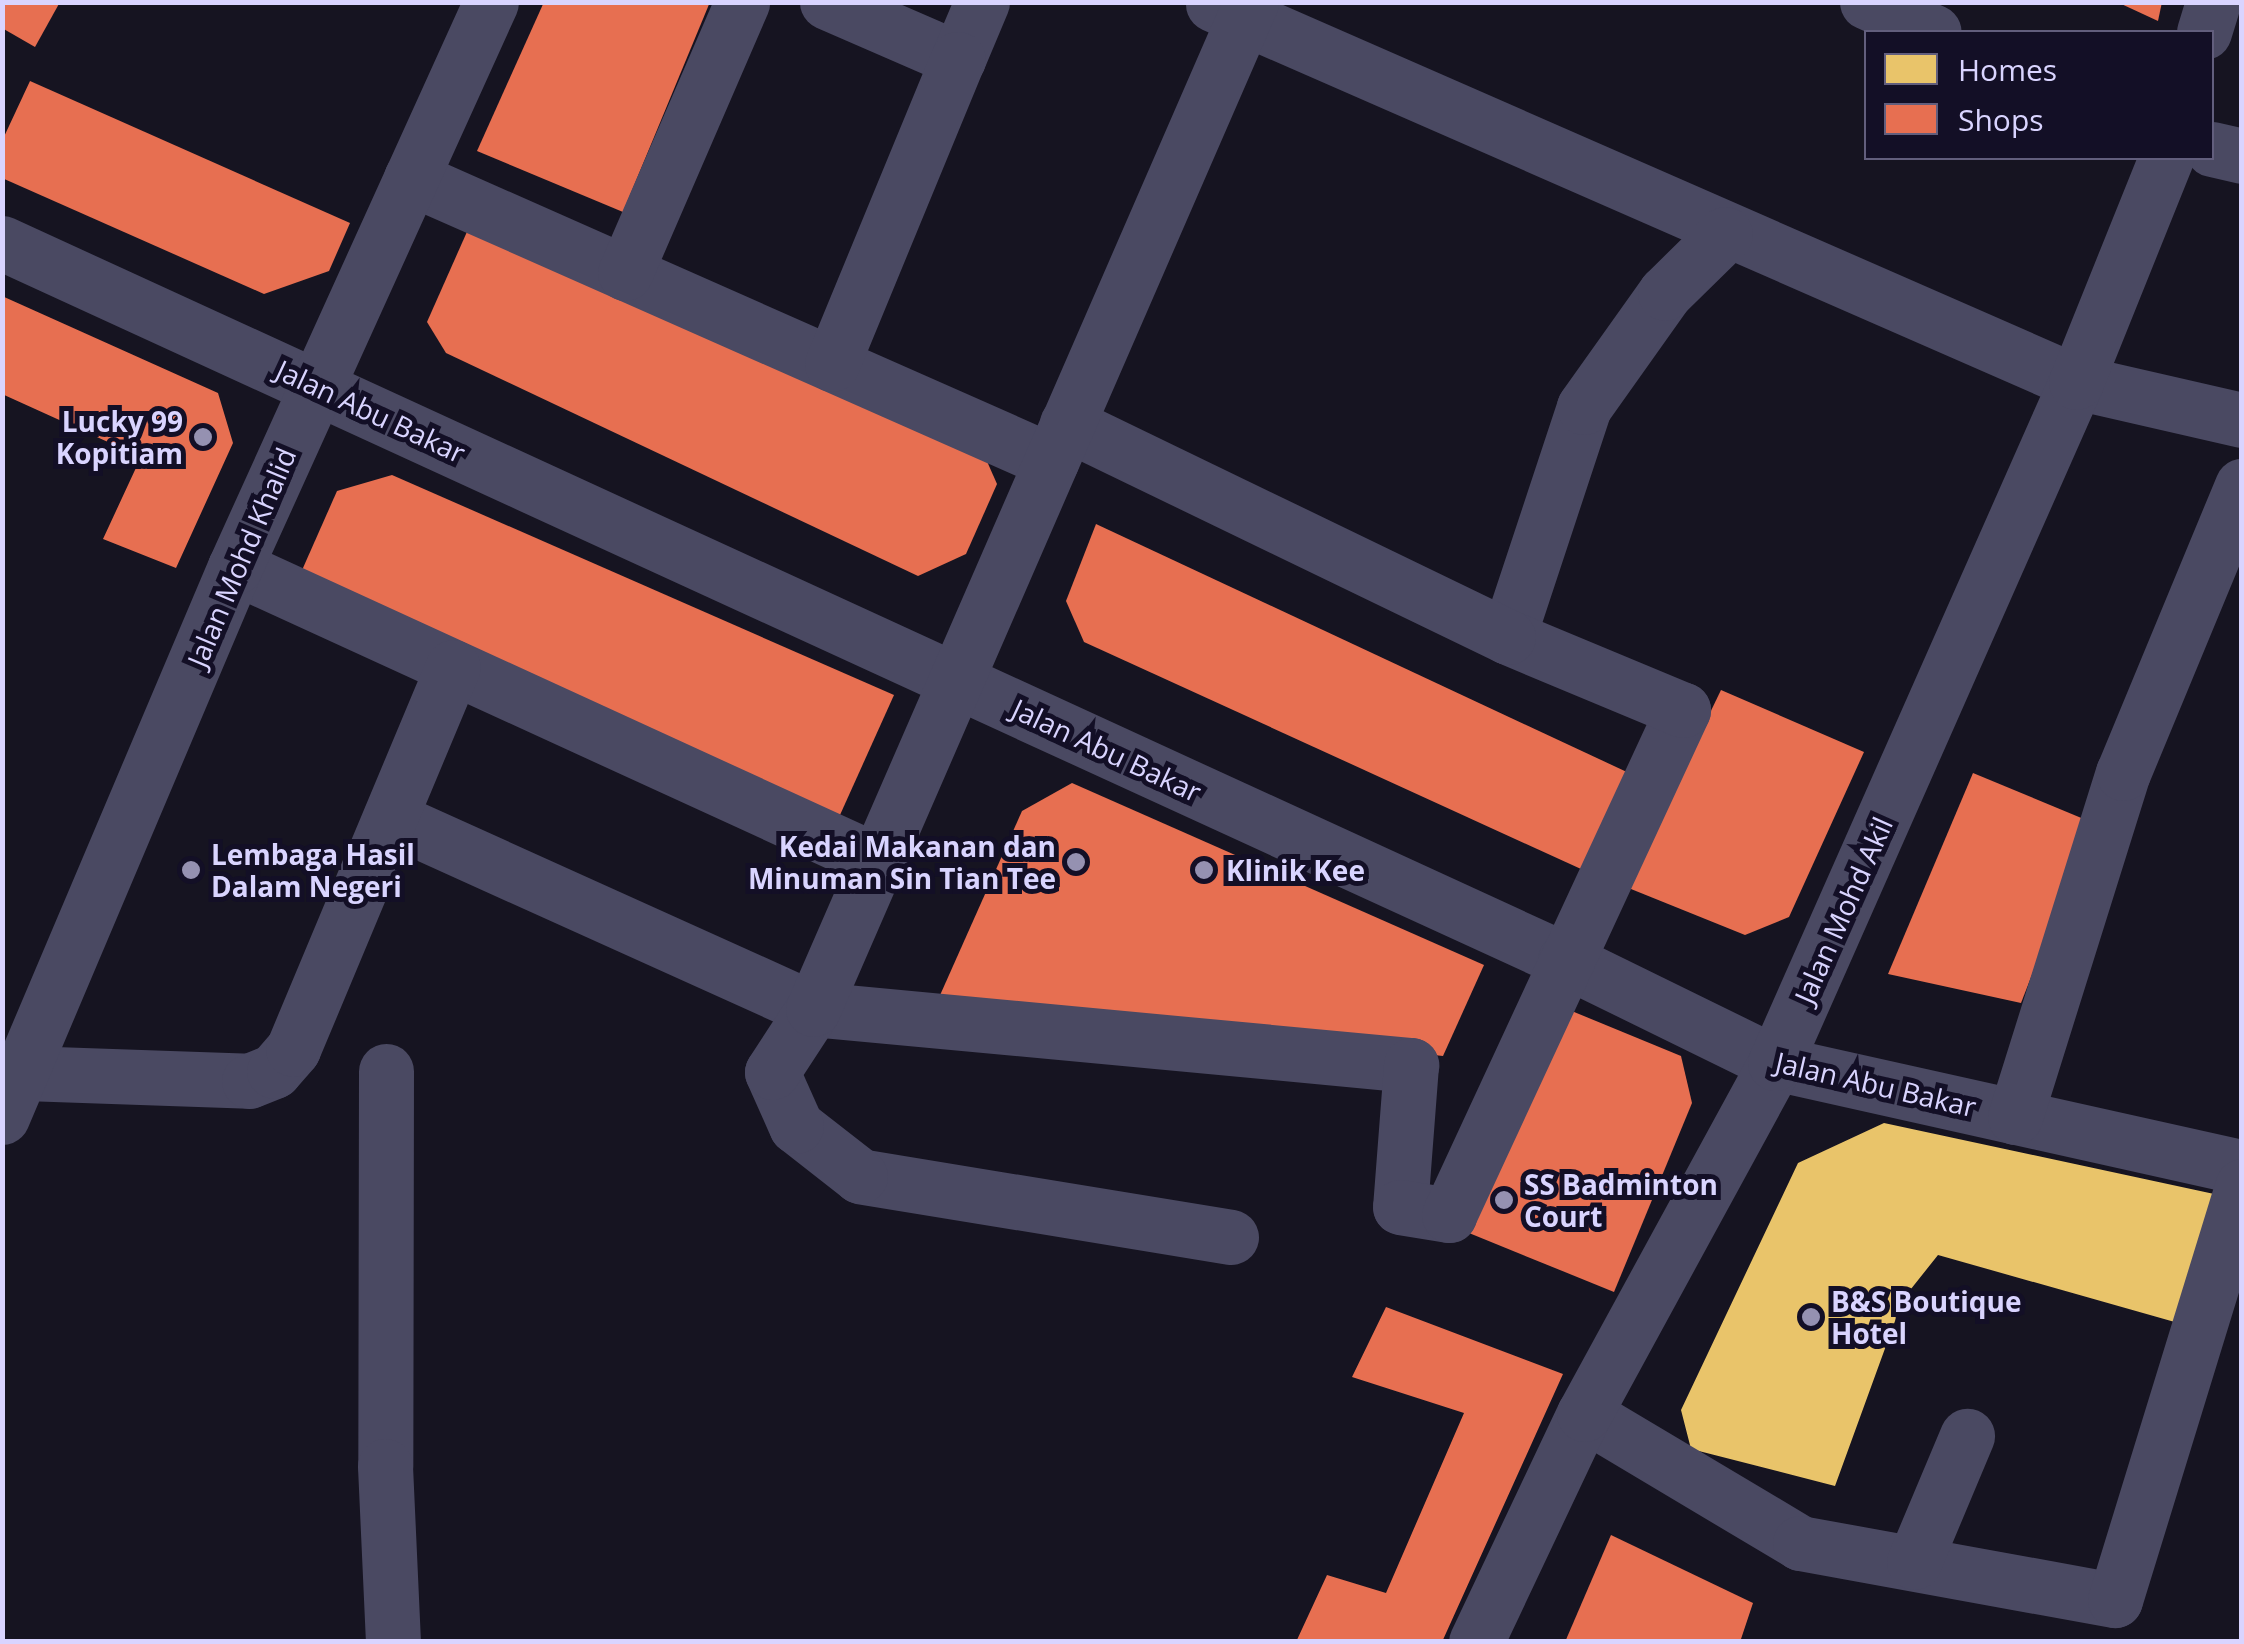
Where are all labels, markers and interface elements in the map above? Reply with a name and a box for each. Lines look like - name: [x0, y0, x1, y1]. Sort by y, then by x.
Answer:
- legend: [1864, 30, 2214, 160]
- text: Homes: [1958, 49, 2057, 90]
- text: Shops: [1958, 99, 2044, 140]
- street label: Jalan Abu Bakar: [271, 352, 471, 470]
- place label: Lucky 99 Kopitiam: [56, 404, 183, 470]
- marker: Lucky 99 Kopitiam: [192, 426, 214, 448]
- street label: Jalan Mohd Khalid: [180, 442, 302, 672]
- street label: Jalan Abu Bakar: [1007, 691, 1207, 809]
- street label: Jalan Mohd Akil: [1787, 812, 1899, 1008]
- place label: Kedai Makanan dan Minuman Sin Tian Tee: [748, 829, 1056, 895]
- place label: Lembaga Hasil Dalam Negeri: [211, 837, 415, 903]
- marker: Kedai Makanan dan Minuman Sin Tian Tee: [1065, 851, 1087, 873]
- place label: Klinik Kee: [1226, 853, 1365, 887]
- marker: Klinik Kee: [1191, 857, 1217, 883]
- marker: Lembaga Hasil Dalam Negeri: [180, 859, 202, 881]
- street label: Jalan Abu Bakar: [1772, 1045, 1980, 1123]
- place label: SS Badminton Court: [1524, 1167, 1718, 1233]
- marker: SS Badminton Court: [1493, 1189, 1515, 1211]
- place label: B&S Boutique Hotel: [1831, 1284, 2021, 1350]
- marker: B&S Boutique Hotel: [1800, 1306, 1822, 1328]

